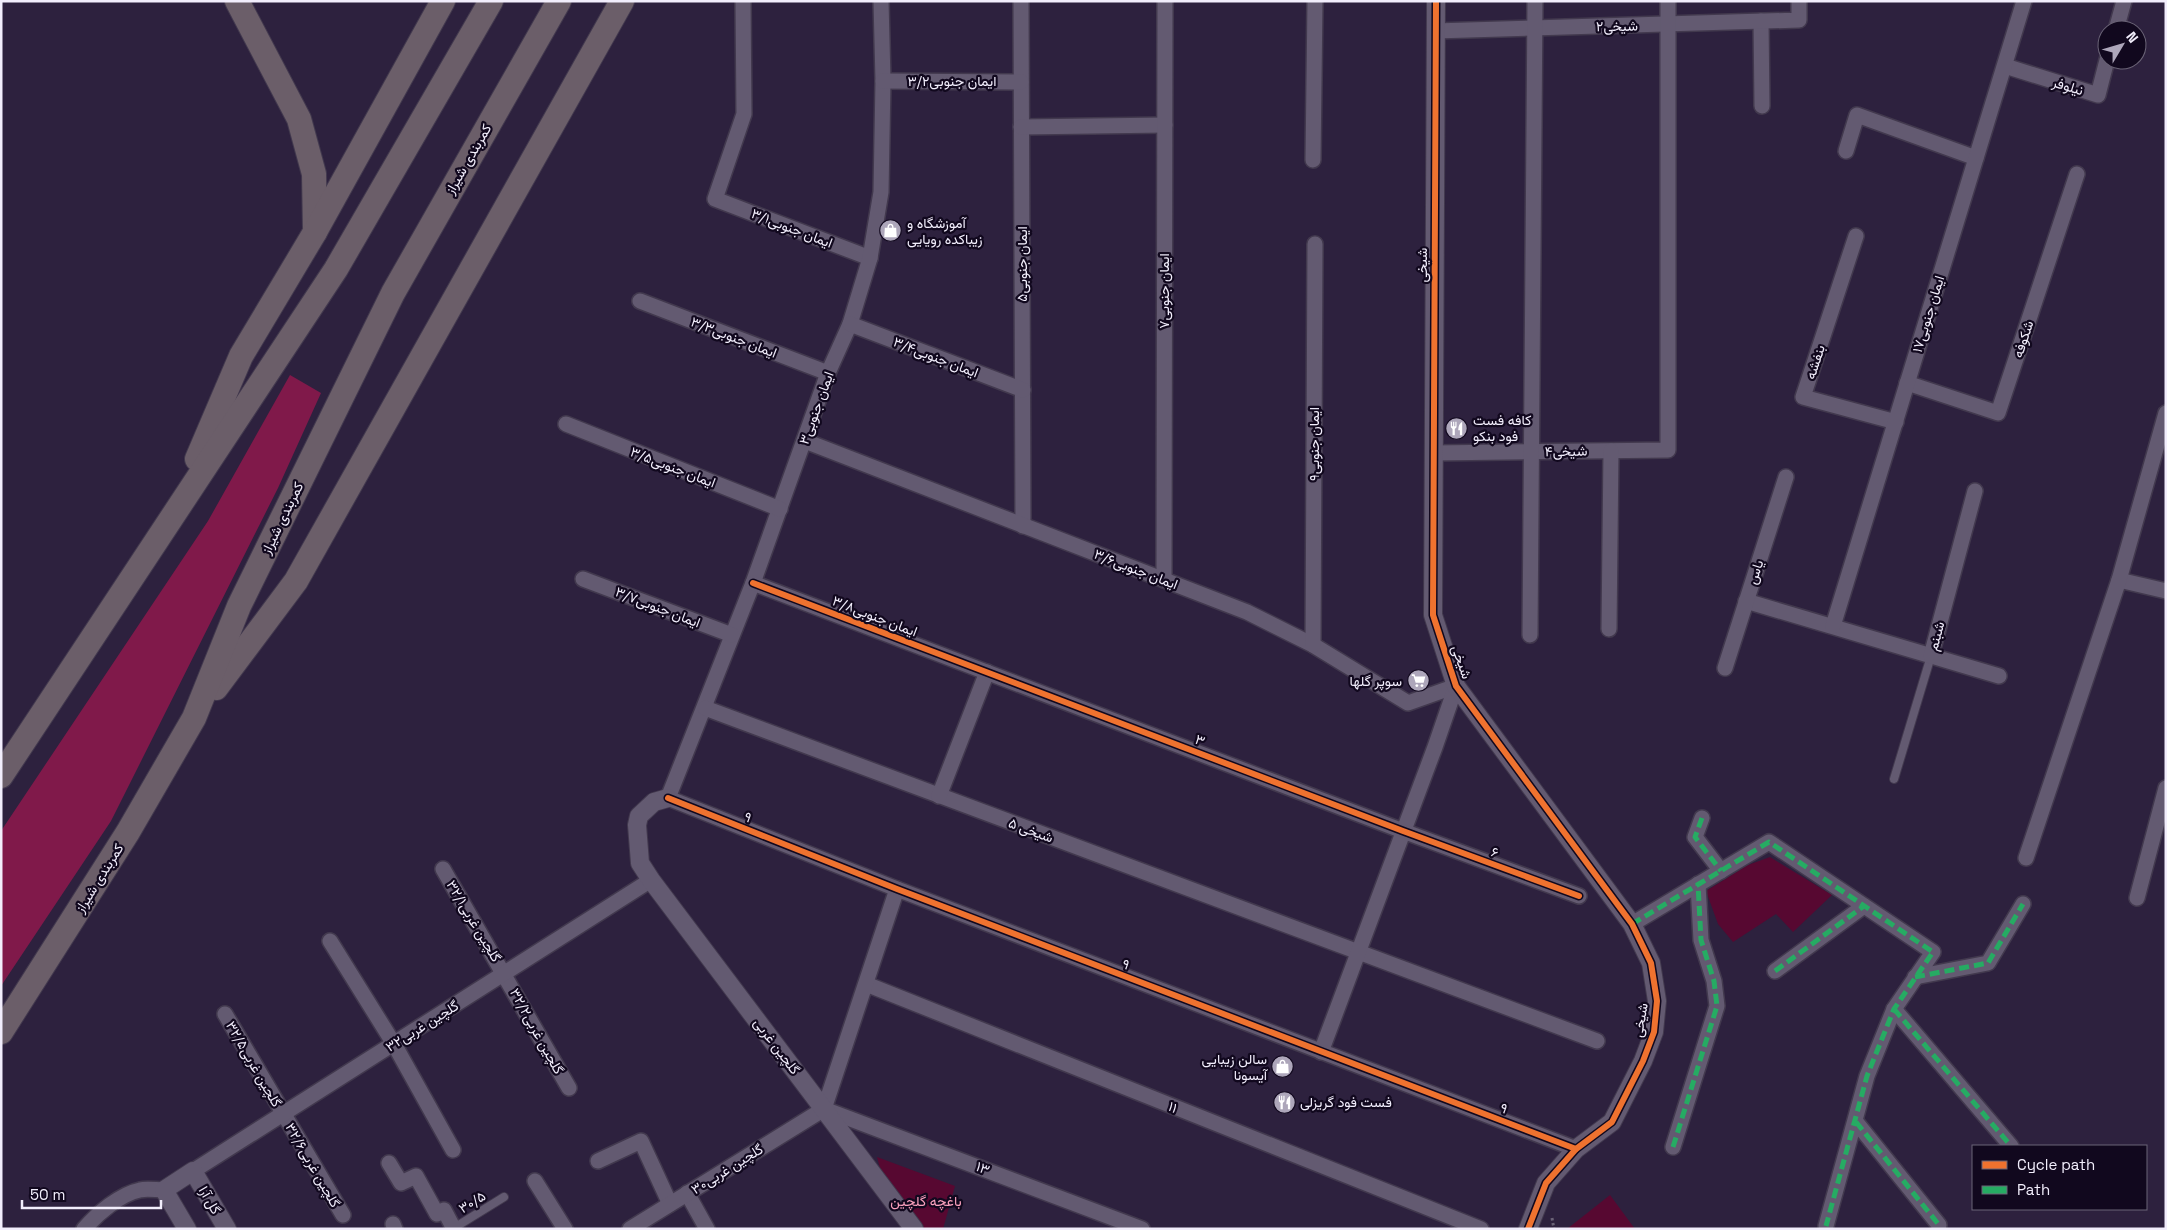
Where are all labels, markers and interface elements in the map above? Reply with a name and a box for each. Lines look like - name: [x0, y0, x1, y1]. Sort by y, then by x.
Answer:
- street label: شیخی۲: [1596, 17, 1638, 35]
- north arrow: [2097, 20, 2147, 70]
- text: N: [2122, 28, 2142, 46]
- street label: ایمان جنوبی۳/۲: [908, 72, 996, 90]
- street label: نیلوفر: [2049, 72, 2086, 99]
- street label: کمربندی شیراز: [440, 121, 495, 198]
- street label: ایمان جنوبی۳/۱: [749, 204, 835, 252]
- place label: آموزشگاه و زیباکده رویایی: [907, 214, 983, 248]
- shop icon: آموزشگاه و زیباکده رویایی: [879, 219, 903, 243]
- street label: ایمان جنوبی۵: [1013, 226, 1031, 302]
- street label: شیخی: [1413, 248, 1431, 282]
- street label: ایمان جنوبی۷: [1155, 253, 1173, 329]
- street label: ایمان جنوبی۱۷: [1908, 273, 1948, 355]
- street label: ایمان جنوبی۳/۳: [688, 312, 780, 362]
- street label: شکوفه: [2009, 318, 2037, 360]
- street label: ایمان جنوبی۳/۴: [891, 333, 981, 381]
- street label: بنفشه: [1801, 343, 1829, 381]
- street label: ایمان جنوبی۳: [794, 369, 838, 447]
- street label: ایمان جنوبی۹: [1305, 407, 1323, 481]
- place label: کافه فست فود بنکو: [1473, 411, 1531, 445]
- restaurant icon: کافه فست فود بنکو: [1445, 416, 1469, 440]
- street label: ایمان جنوبی۳/۵: [628, 442, 718, 492]
- street label: شیخی۴: [1544, 442, 1588, 460]
- street label: کمربندی شیراز: [256, 479, 307, 558]
- street label: ایمان جنوبی۳/۶: [1091, 545, 1181, 593]
- street label: یاس: [1743, 558, 1767, 586]
- street label: ایمان جنوبی۳/۷: [613, 582, 703, 632]
- street label: ایمان جنوبی۳/۸: [830, 591, 920, 641]
- street label: شبنم: [1923, 619, 1949, 653]
- street label: شیخی: [1448, 643, 1476, 681]
- supermarket icon: سوپر گلها: [1406, 669, 1430, 693]
- place label: سوپر گلها: [1350, 672, 1402, 691]
- street label: ۳: [1192, 730, 1208, 750]
- street label: ۹: [741, 807, 755, 827]
- street label: شیخی ۵: [1006, 814, 1056, 846]
- street label: کمربندی شیراز: [70, 840, 127, 917]
- street label: ۶: [1489, 842, 1501, 862]
- street label: گلچین غربی۳۲/۱: [442, 877, 505, 966]
- street label: ۹: [1120, 954, 1132, 974]
- street label: گلچین غربی۳۲/۲: [505, 985, 568, 1078]
- street label: گلچین غربی۳۲: [382, 996, 462, 1056]
- street label: شیخی: [1628, 1001, 1652, 1039]
- street label: گلچین غربی: [749, 1014, 804, 1079]
- street label: گلچین غربی۳۲/۵: [221, 1018, 286, 1111]
- place label: سالن زیبایی آیسونا: [1202, 1050, 1269, 1084]
- shop icon: سالن زیبایی آیسونا: [1271, 1055, 1295, 1079]
- restaurant icon: فست فود گریزلی: [1272, 1090, 1296, 1114]
- place label: فست فود گریزلی: [1300, 1093, 1392, 1111]
- street label: ۱۱: [1166, 1097, 1180, 1117]
- street label: ۹: [1498, 1098, 1510, 1118]
- street label: گلچین غربی۳۲/۶: [281, 1119, 345, 1211]
- street label: گلچین غربی۳۰: [688, 1140, 767, 1199]
- legend: [1972, 1145, 2147, 1210]
- text: Cycle path: [2017, 1155, 2095, 1174]
- street label: ۱۳: [974, 1157, 992, 1179]
- scale bar: [22, 1178, 161, 1210]
- text: Path: [2017, 1180, 2050, 1199]
- street label: گل آرا: [195, 1183, 225, 1217]
- text: 50 m: [30, 1185, 65, 1204]
- street label: ۳۰/۵: [455, 1187, 489, 1217]
- park label: باغچه گلچین: [890, 1192, 962, 1211]

